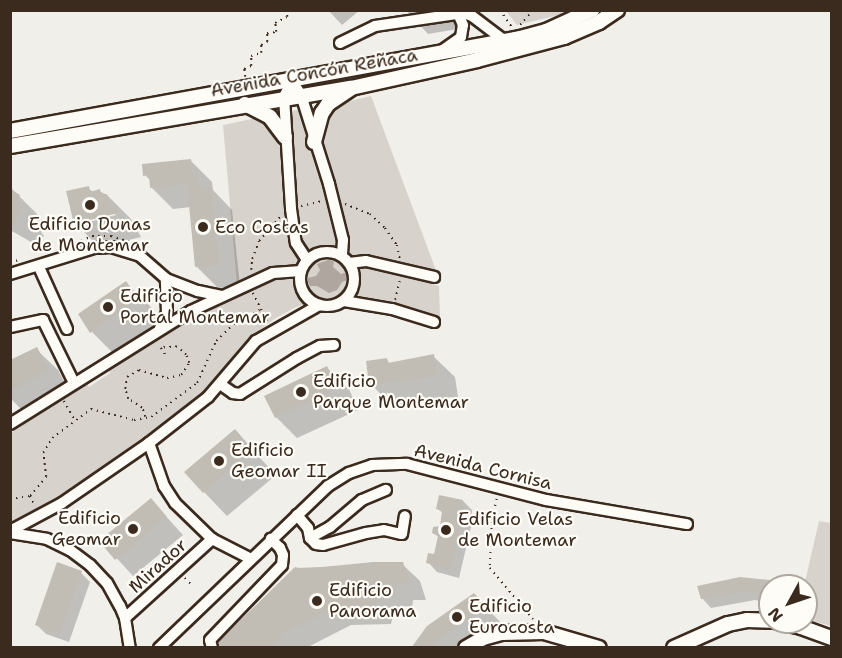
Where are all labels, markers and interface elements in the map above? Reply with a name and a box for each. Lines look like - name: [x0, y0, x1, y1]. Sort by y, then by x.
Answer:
- street label: Avenida Concón Reñaca: [209, 44, 419, 102]
- marker: Edificio Dunas de Montemar: [83, 198, 97, 212]
- place label: Edificio Dunas de Montemar: [29, 214, 151, 256]
- place label: Eco Costas: [215, 216, 309, 238]
- marker: Eco Costas: [196, 220, 210, 234]
- place label: Edificio Portal Montemar: [120, 286, 270, 328]
- marker: Edificio Portal Montemar: [101, 300, 115, 314]
- place label: Edificio Parque Montemar: [313, 371, 469, 413]
- marker: Edificio Parque Montemar: [294, 385, 308, 399]
- street label: Avenida Cornisa: [412, 439, 554, 495]
- place label: Edificio Geomar II: [231, 440, 327, 482]
- marker: Edificio Geomar II: [212, 454, 226, 468]
- place label: Edificio Geomar: [52, 508, 121, 550]
- place label: Edificio Velas de Montemar: [458, 509, 577, 552]
- marker: Edificio Geomar: [126, 522, 140, 536]
- marker: Edificio Velas de Montemar: [439, 523, 453, 537]
- street label: Mirador: [124, 534, 192, 598]
- north arrow: [758, 574, 818, 634]
- place label: Edificio Panorama: [329, 580, 417, 622]
- marker: Edificio Panorama: [310, 594, 324, 608]
- place label: Edificio Eurocosta: [469, 596, 555, 638]
- text: N: [763, 603, 787, 626]
- marker: Edificio Eurocosta: [450, 610, 464, 624]

